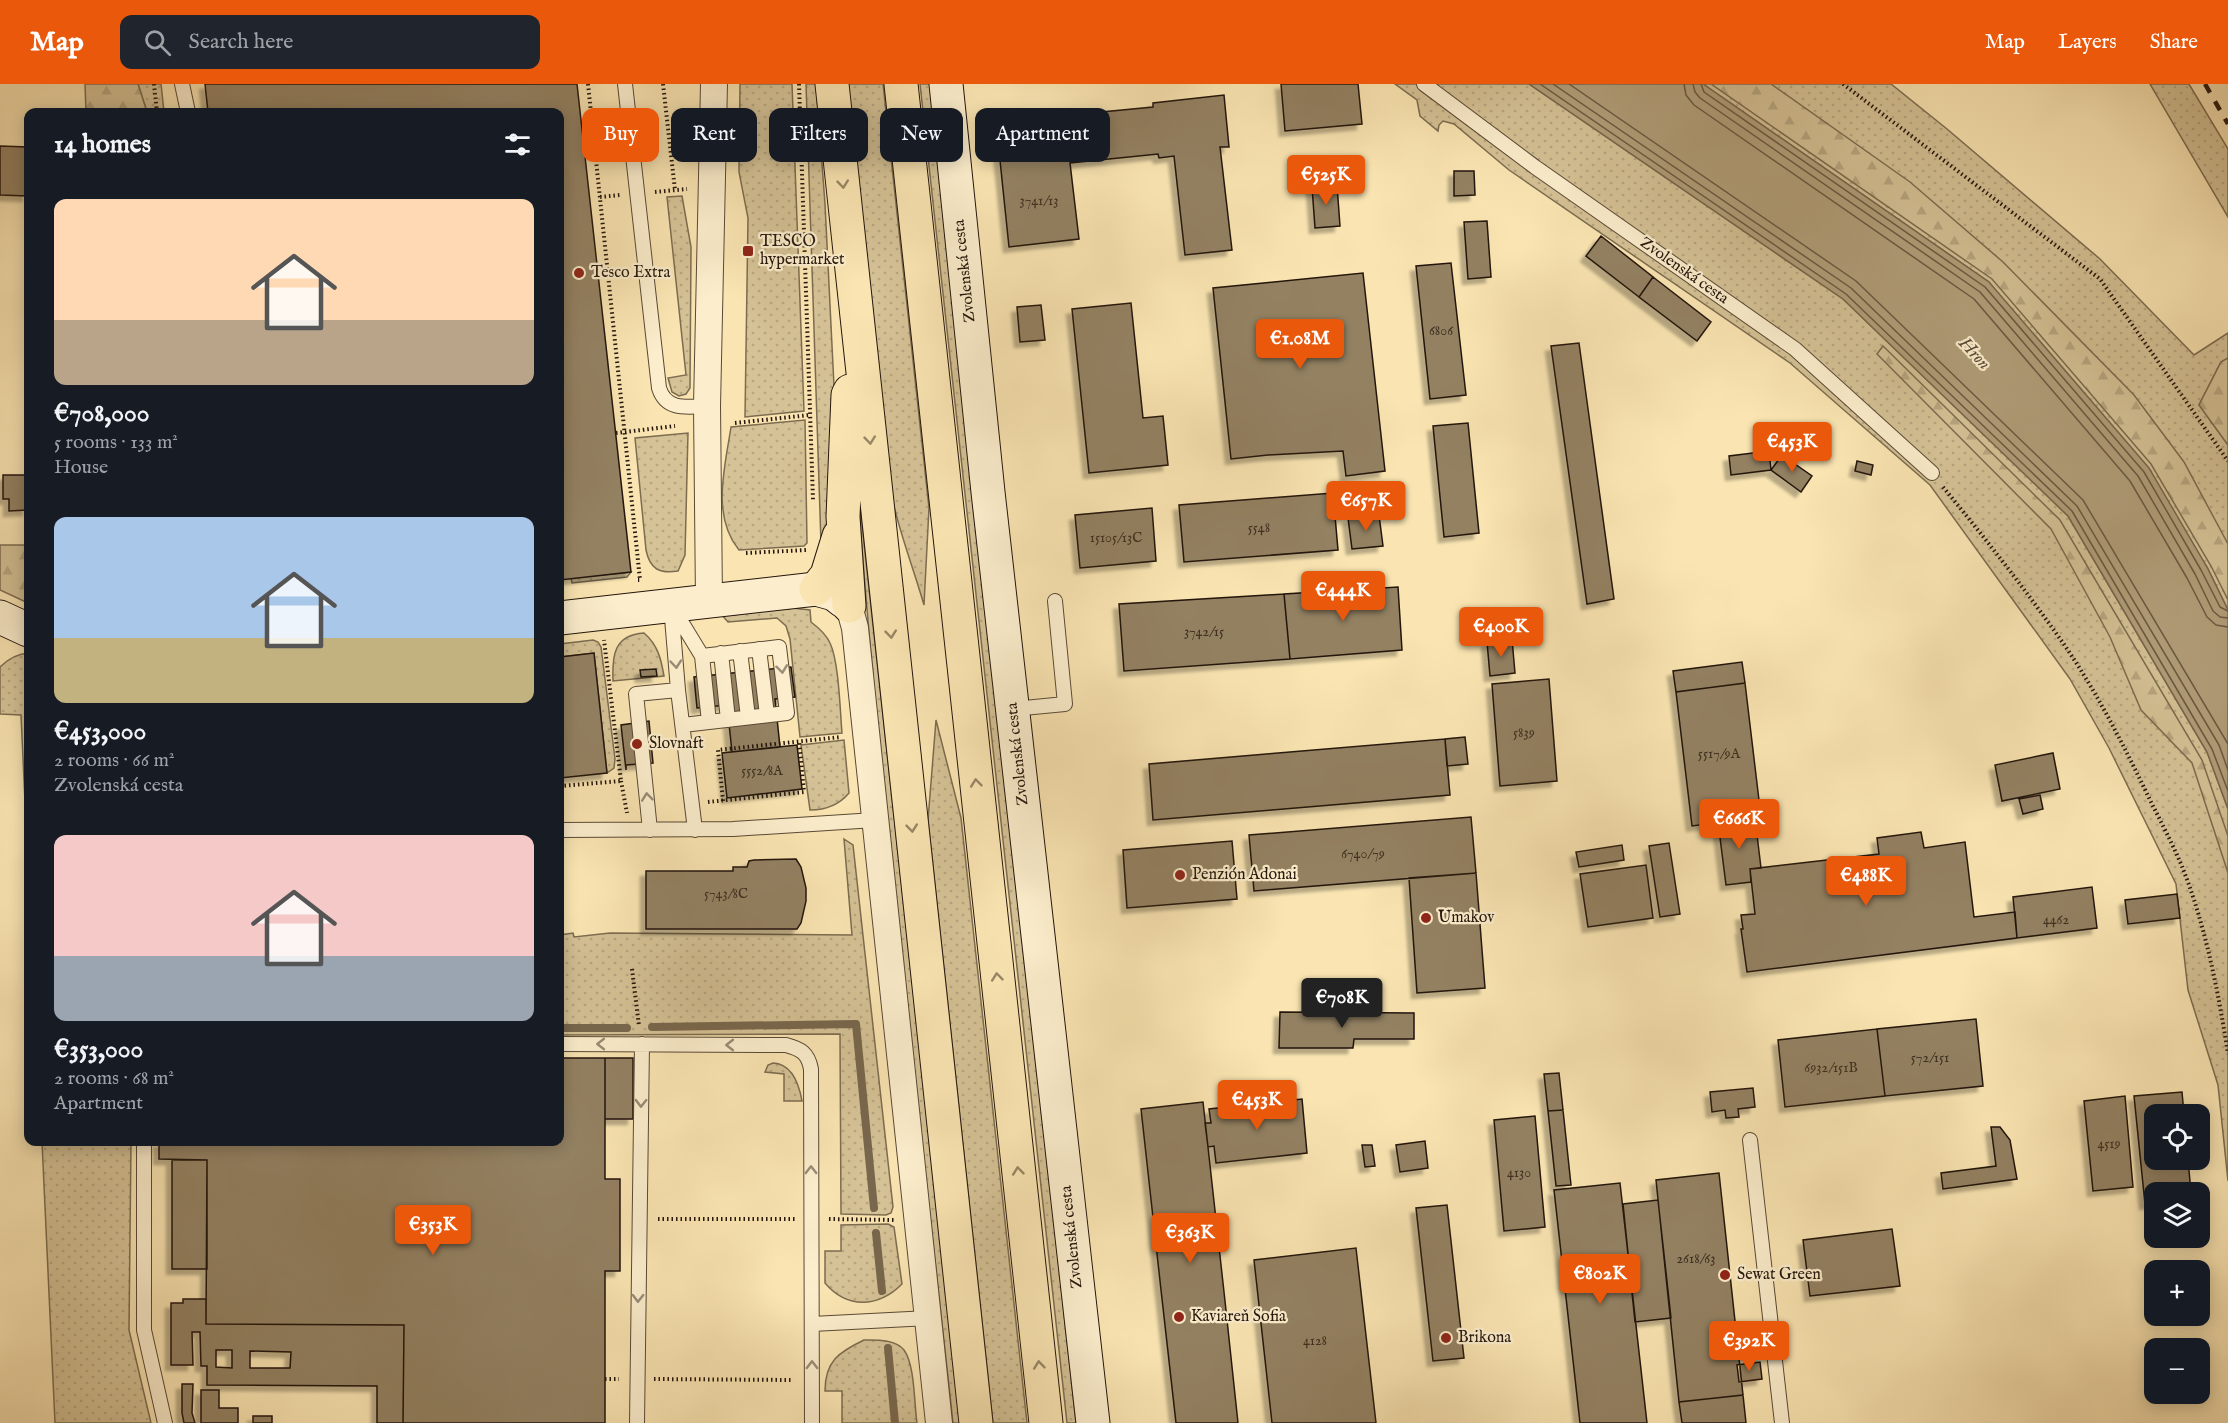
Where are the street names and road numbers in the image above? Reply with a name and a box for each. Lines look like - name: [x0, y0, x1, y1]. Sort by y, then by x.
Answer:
- street label: Zvolenská cesta: [950, 218, 980, 324]
- street label: Zvolenská cesta: [1636, 233, 1732, 309]
- street label: Zvolenská cesta: [1003, 701, 1033, 807]
- street label: Zvolenská cesta: [1057, 1184, 1087, 1290]

